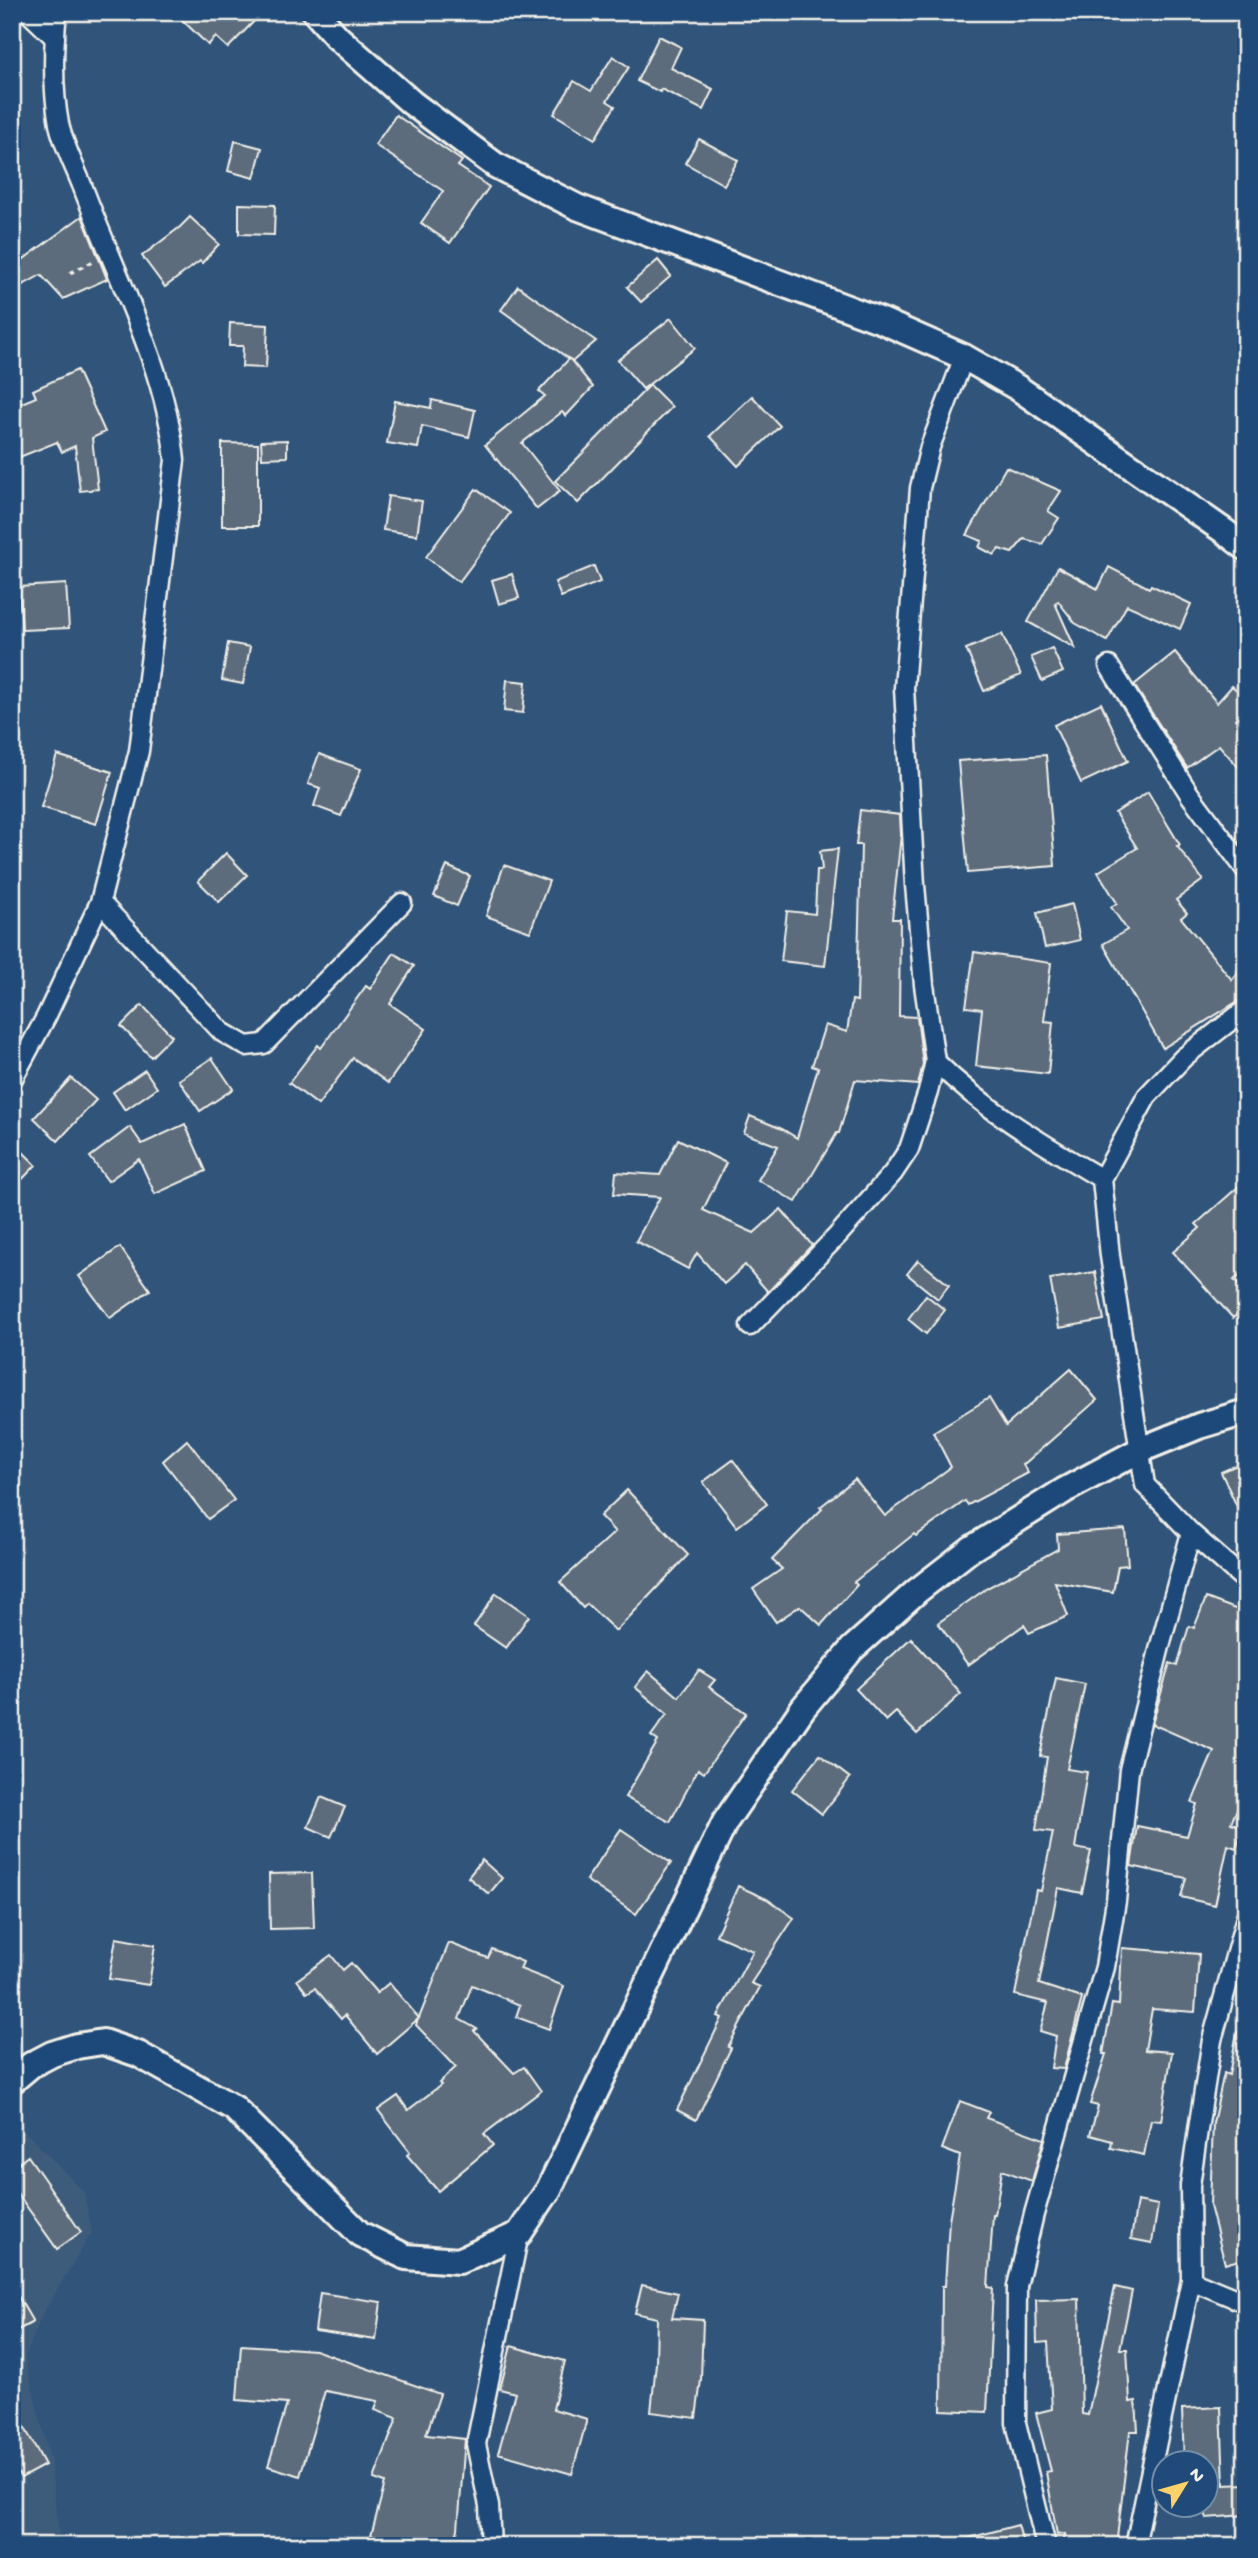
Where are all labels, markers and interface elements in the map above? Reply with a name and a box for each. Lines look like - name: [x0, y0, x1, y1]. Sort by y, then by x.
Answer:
- north arrow: [1150, 2450, 1220, 2520]
- text: N: [1183, 2464, 1209, 2488]

